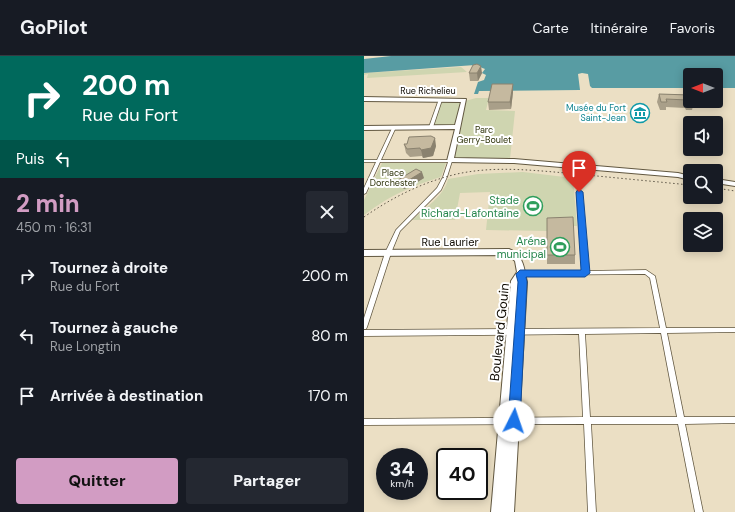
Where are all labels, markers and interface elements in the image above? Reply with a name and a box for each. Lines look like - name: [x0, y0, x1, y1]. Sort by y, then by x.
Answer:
- text: GoPilot: [20, 15, 88, 40]
- text: Carte: [533, 19, 569, 37]
- text: Itinéraire: [591, 19, 648, 37]
- text: Favoris: [670, 19, 715, 37]
- text: 200 m: [82, 67, 170, 104]
- north arrow: [683, 68, 723, 108]
- map controls: [683, 68, 723, 252]
- icon: right: [16, 72, 68, 124]
- street label: Rue Richelieu: [400, 85, 456, 97]
- place label: Musée du Fort Saint-Jean: [566, 102, 626, 124]
- museum icon: Musée du Fort Saint-Jean: [629, 102, 651, 124]
- text: Rue du Fort: [82, 103, 178, 127]
- button: sound: [683, 116, 723, 156]
- park label: Parc Gerry-Boulet: [457, 124, 512, 146]
- icon: left: [52, 148, 74, 170]
- text: Puis: [16, 149, 44, 169]
- pin: [562, 151, 596, 192]
- icon: arrive: [568, 157, 590, 179]
- button: search: [683, 164, 723, 204]
- park label: Place Dorchester: [370, 167, 417, 189]
- text: 2 min: [16, 188, 80, 219]
- button: close: [306, 191, 348, 233]
- place label: Stade Richard-Lafontaine: [421, 193, 519, 220]
- sports icon: Stade Richard-Lafontaine: [522, 195, 544, 217]
- button: layers: [683, 212, 723, 252]
- text: 450 m · 16:31: [16, 219, 92, 236]
- place label: Aréna municipal: [497, 234, 546, 261]
- street label: Rue Laurier: [421, 235, 479, 249]
- sports icon: Aréna municipal: [549, 236, 571, 258]
- text: Tournez à droite: [50, 258, 168, 278]
- icon: right: [16, 265, 38, 287]
- text: 200 m: [302, 266, 348, 286]
- text: Rue du Fort: [50, 278, 119, 295]
- street label: Boulevard Gouin: [486, 282, 513, 382]
- text: Tournez à gauche: [50, 318, 178, 338]
- icon: left: [16, 325, 38, 347]
- text: 80 m: [311, 326, 348, 346]
- text: Rue Longtin: [50, 338, 121, 355]
- icon: arrive: [16, 385, 38, 407]
- text: Arrivée à destination: [50, 386, 203, 406]
- text: 170 m: [308, 386, 348, 406]
- position arrow: [493, 400, 535, 442]
- speed limit sign: 40: [436, 448, 488, 500]
- text: 34: [389, 456, 415, 482]
- button: Quitter: [16, 458, 178, 504]
- button: Partager: [186, 458, 348, 504]
- text: km/h: [390, 477, 414, 490]

